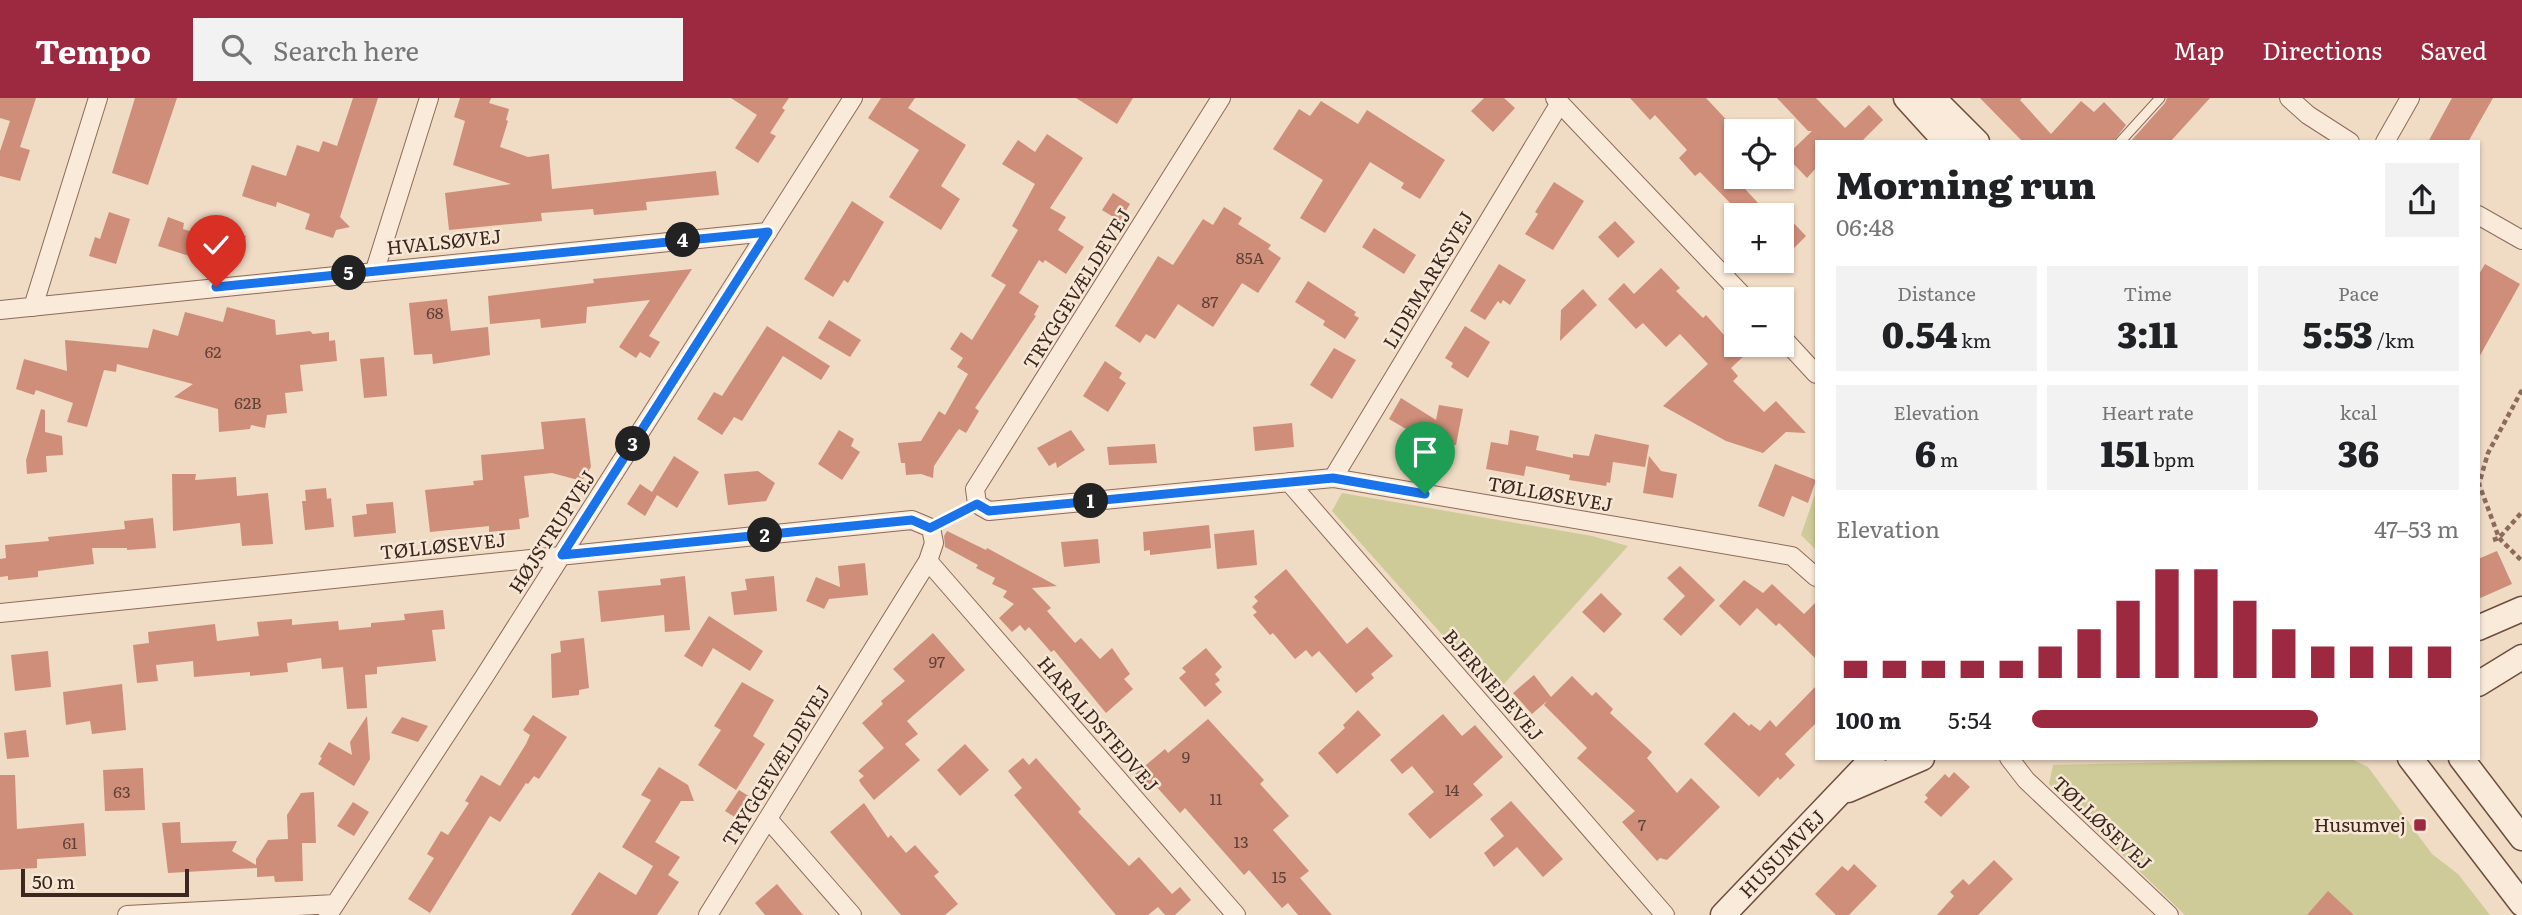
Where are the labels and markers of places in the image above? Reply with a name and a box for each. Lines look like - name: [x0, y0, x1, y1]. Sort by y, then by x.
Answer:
- pin: [186, 215, 246, 287]
- pin: 4: [666, 222, 700, 258]
- pin: 5: [332, 256, 366, 290]
- pin: [1395, 422, 1455, 494]
- pin: 3: [616, 426, 650, 462]
- pin: 1: [1074, 484, 1108, 518]
- pin: 2: [748, 518, 782, 552]
- place label: Husumvej: [2314, 810, 2406, 838]
- marker: Husumvej: [2412, 817, 2428, 833]

